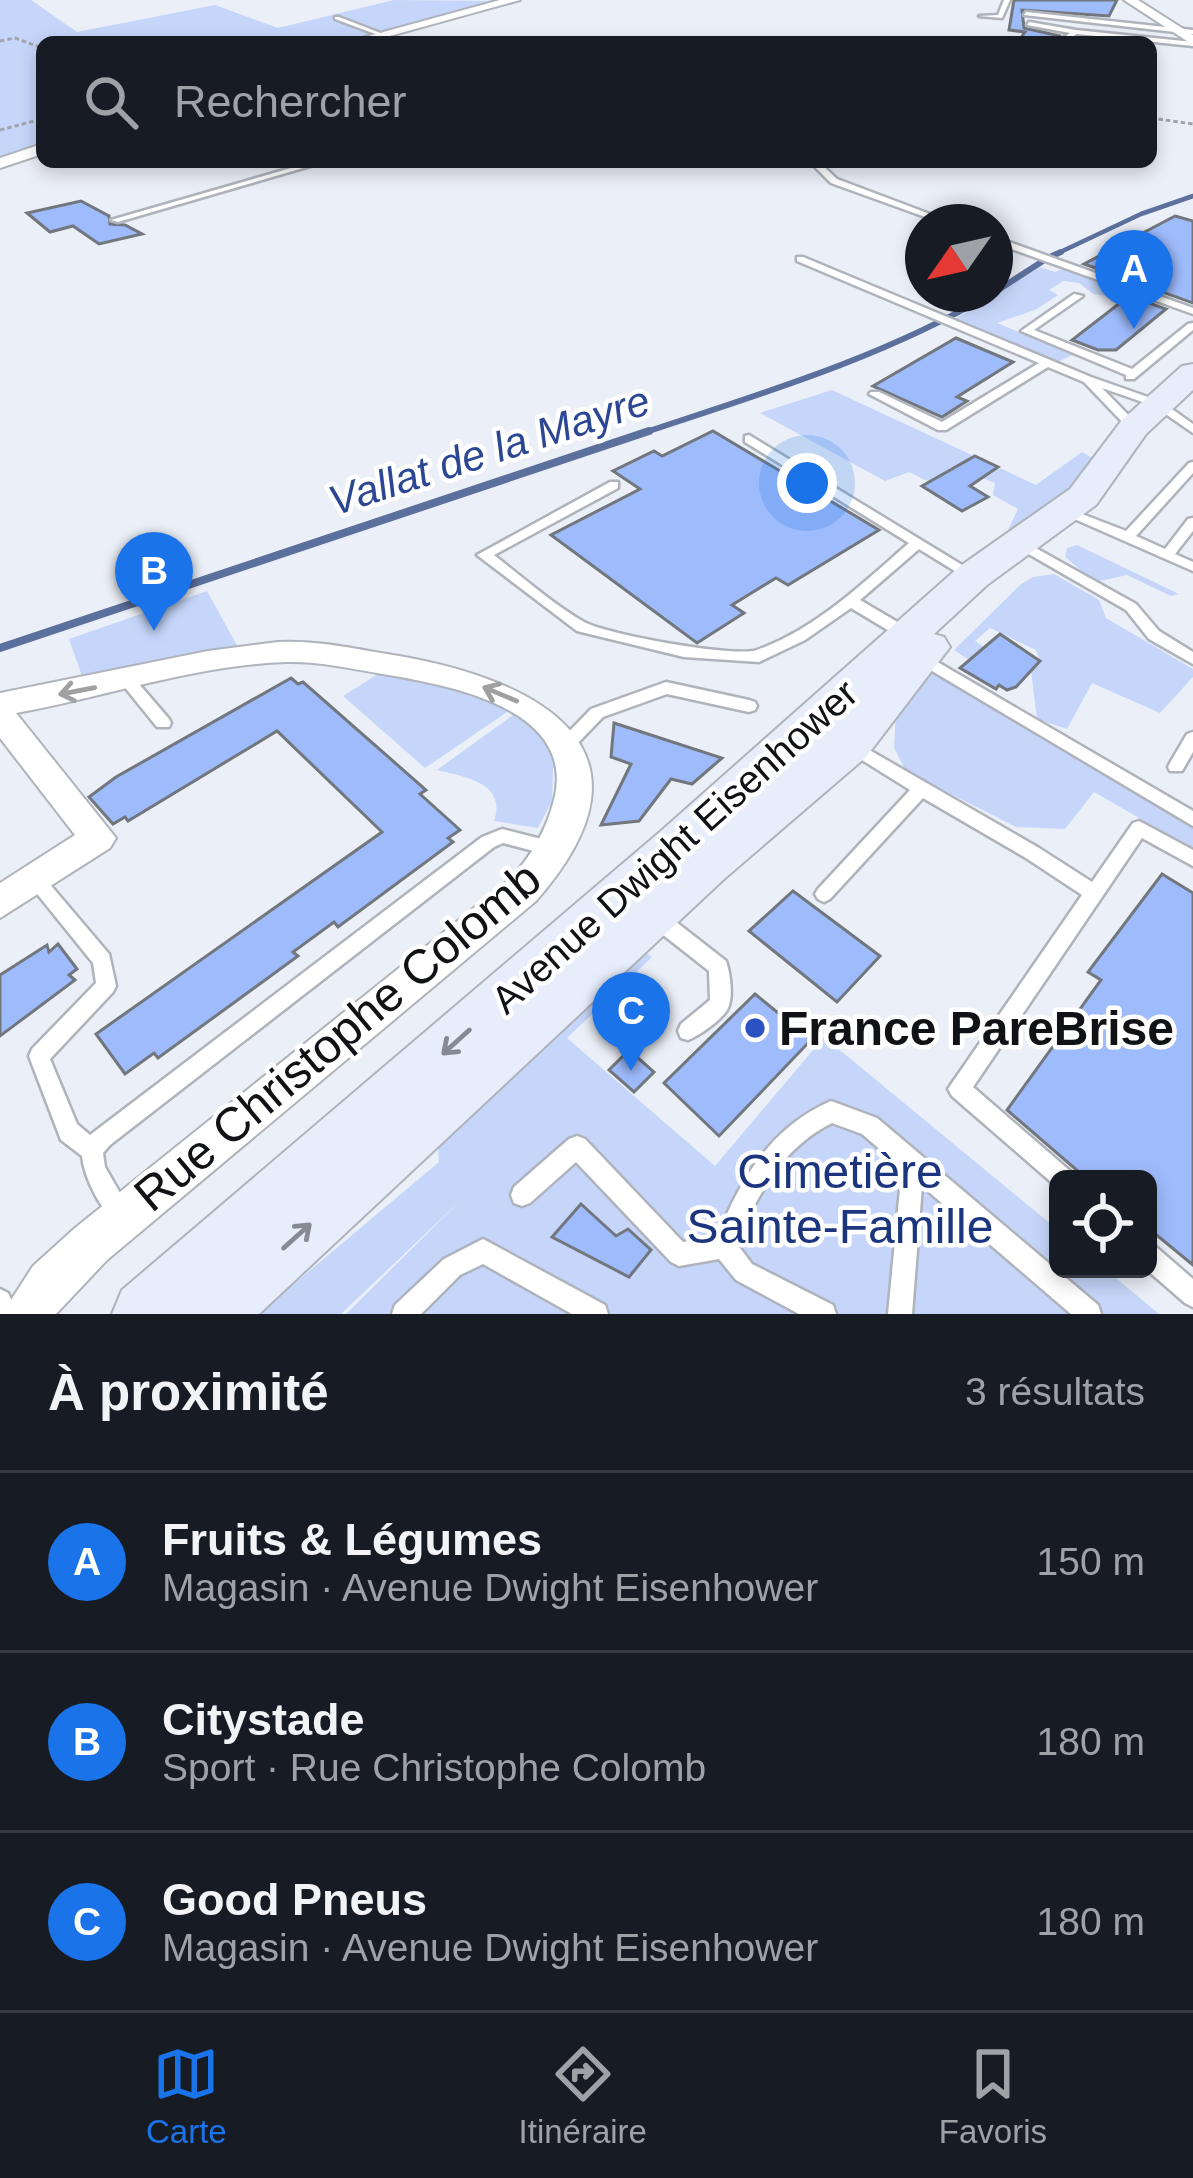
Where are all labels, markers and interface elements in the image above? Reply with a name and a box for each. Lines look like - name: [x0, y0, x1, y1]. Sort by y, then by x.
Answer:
- search box: [36, 36, 1157, 168]
- icon: search: [78, 69, 144, 135]
- text: Rechercher: [174, 76, 407, 127]
- north arrow: [905, 204, 1013, 312]
- pin: A: [1095, 230, 1173, 329]
- water label: Vallat de la Mayre: [323, 376, 656, 525]
- your location: [777, 453, 837, 513]
- pin: B: [115, 532, 193, 631]
- street label: Avenue Dwight Eisenhower: [483, 671, 866, 1022]
- one-way arrow: [59, 681, 98, 703]
- one-way arrow: [483, 681, 519, 703]
- street label: Rue Christophe Colomb: [124, 851, 551, 1221]
- pin: C: [592, 972, 670, 1071]
- place label: France PareBrise: [779, 1002, 1174, 1055]
- marker: France PareBrise: [742, 1015, 768, 1041]
- one-way arrow: [441, 1028, 472, 1055]
- park label: Cimetière Sainte-Famille: [687, 1145, 993, 1253]
- map controls: [1049, 1170, 1157, 1278]
- button: locate: [1049, 1170, 1157, 1278]
- one-way arrow: [282, 1223, 312, 1250]
- text: À proximité: [48, 1364, 329, 1421]
- text: 3 résultats: [965, 1370, 1145, 1413]
- text: Fruits & Légumes: [162, 1514, 542, 1565]
- text: A: [73, 1540, 101, 1583]
- text: 150 m: [1037, 1540, 1145, 1583]
- text: Magasin · Avenue Dwight Eisenhower: [162, 1566, 818, 1609]
- text: Citystade: [162, 1694, 365, 1745]
- text: B: [73, 1720, 101, 1763]
- text: 180 m: [1037, 1720, 1145, 1763]
- text: Sport · Rue Christophe Colomb: [162, 1746, 706, 1789]
- text: Good Pneus: [162, 1874, 427, 1925]
- text: C: [73, 1900, 101, 1943]
- text: 180 m: [1037, 1900, 1145, 1943]
- text: Magasin · Avenue Dwight Eisenhower: [162, 1926, 818, 1969]
- tab: Carte: [146, 2041, 227, 2151]
- tab: Itinéraire: [519, 2041, 647, 2151]
- tab: Favoris: [939, 2041, 1047, 2151]

